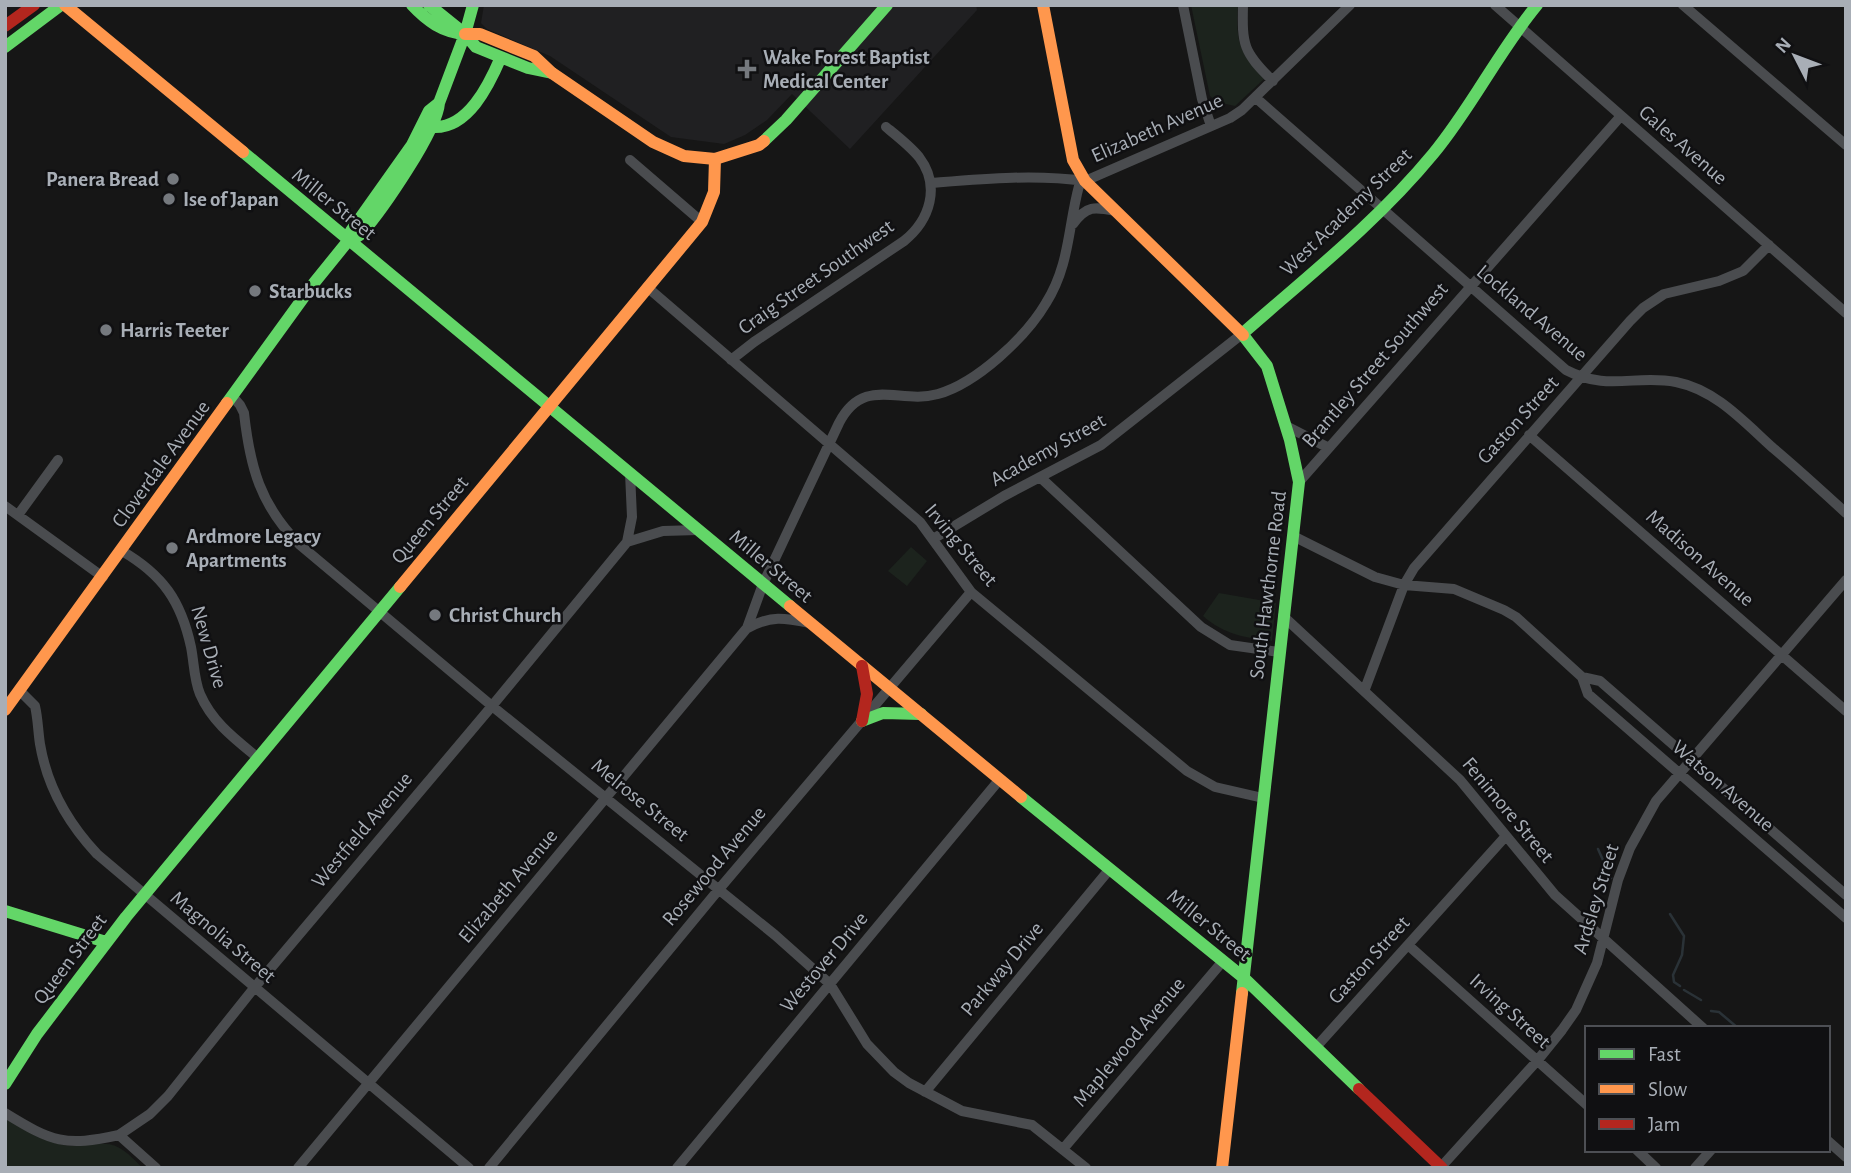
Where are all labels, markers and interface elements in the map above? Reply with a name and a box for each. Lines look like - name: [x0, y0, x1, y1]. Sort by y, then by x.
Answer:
- north arrow: [1760, 21, 1830, 91]
- text: N: [1772, 34, 1795, 57]
- place label: Wake Forest Baptist Medical Center: [763, 47, 930, 92]
- marker: Wake Forest Baptist Medical Center: [737, 59, 757, 79]
- street label: Elizabeth Avenue: [1088, 90, 1226, 166]
- street label: Gales Avenue: [1635, 101, 1731, 189]
- street label: West Academy Street: [1276, 144, 1416, 280]
- street label: Miller Street: [288, 164, 380, 244]
- place label: Panera Bread: [46, 169, 159, 190]
- marker: Panera Bread: [165, 171, 181, 187]
- place label: Ise of Japan: [183, 189, 279, 210]
- marker: Ise of Japan: [161, 191, 177, 207]
- street label: Craig Street Southwest: [735, 215, 898, 338]
- street label: Lockland Avenue: [1473, 261, 1591, 365]
- street label: Brantley Street Southwest: [1298, 278, 1452, 451]
- place label: Starbucks: [269, 281, 352, 302]
- marker: Starbucks: [247, 283, 263, 299]
- place label: Harris Teeter: [120, 320, 230, 341]
- marker: Harris Teeter: [98, 322, 114, 338]
- street label: Gaston Street: [1473, 372, 1563, 468]
- street label: Cloverdale Avenue: [108, 397, 214, 531]
- street label: Academy Street: [987, 410, 1109, 490]
- street label: Queen Street: [387, 472, 473, 568]
- street label: South Hawthorne Road: [1246, 490, 1290, 680]
- street label: Irving Street: [921, 500, 1001, 590]
- street label: Madison Avenue: [1642, 506, 1758, 610]
- street label: Miller Street: [725, 525, 817, 607]
- place label: Ardmore Legacy Apartments: [186, 526, 321, 571]
- marker: Ardmore Legacy Apartments: [164, 540, 180, 556]
- street label: New Drive: [187, 603, 231, 691]
- place label: Christ Church: [449, 605, 562, 626]
- marker: Christ Church: [427, 607, 443, 623]
- street label: Watson Avenue: [1668, 736, 1778, 836]
- street label: Fenimore Street: [1458, 753, 1558, 867]
- street label: Melrose Street: [587, 755, 693, 846]
- street label: Westfield Avenue: [308, 768, 416, 892]
- street label: Rosewood Avenue: [658, 802, 770, 930]
- street label: Elizabeth Avenue: [454, 825, 562, 947]
- street label: Ardsley Street: [1569, 841, 1623, 957]
- street label: Miller Street: [1163, 885, 1255, 965]
- street label: Magnolia Street: [166, 887, 280, 987]
- street label: Westover Drive: [776, 908, 872, 1016]
- street label: Queen Street: [29, 910, 111, 1008]
- street label: Gaston Street: [1324, 912, 1414, 1008]
- street label: Parkway Drive: [957, 918, 1047, 1020]
- street label: Irving Street: [1466, 970, 1555, 1053]
- street label: Maplewood Avenue: [1069, 973, 1189, 1111]
- legend: [1585, 1026, 1830, 1152]
- text: Fast: [1648, 1044, 1681, 1065]
- text: Slow: [1648, 1079, 1687, 1100]
- text: Jam: [1648, 1114, 1680, 1135]

